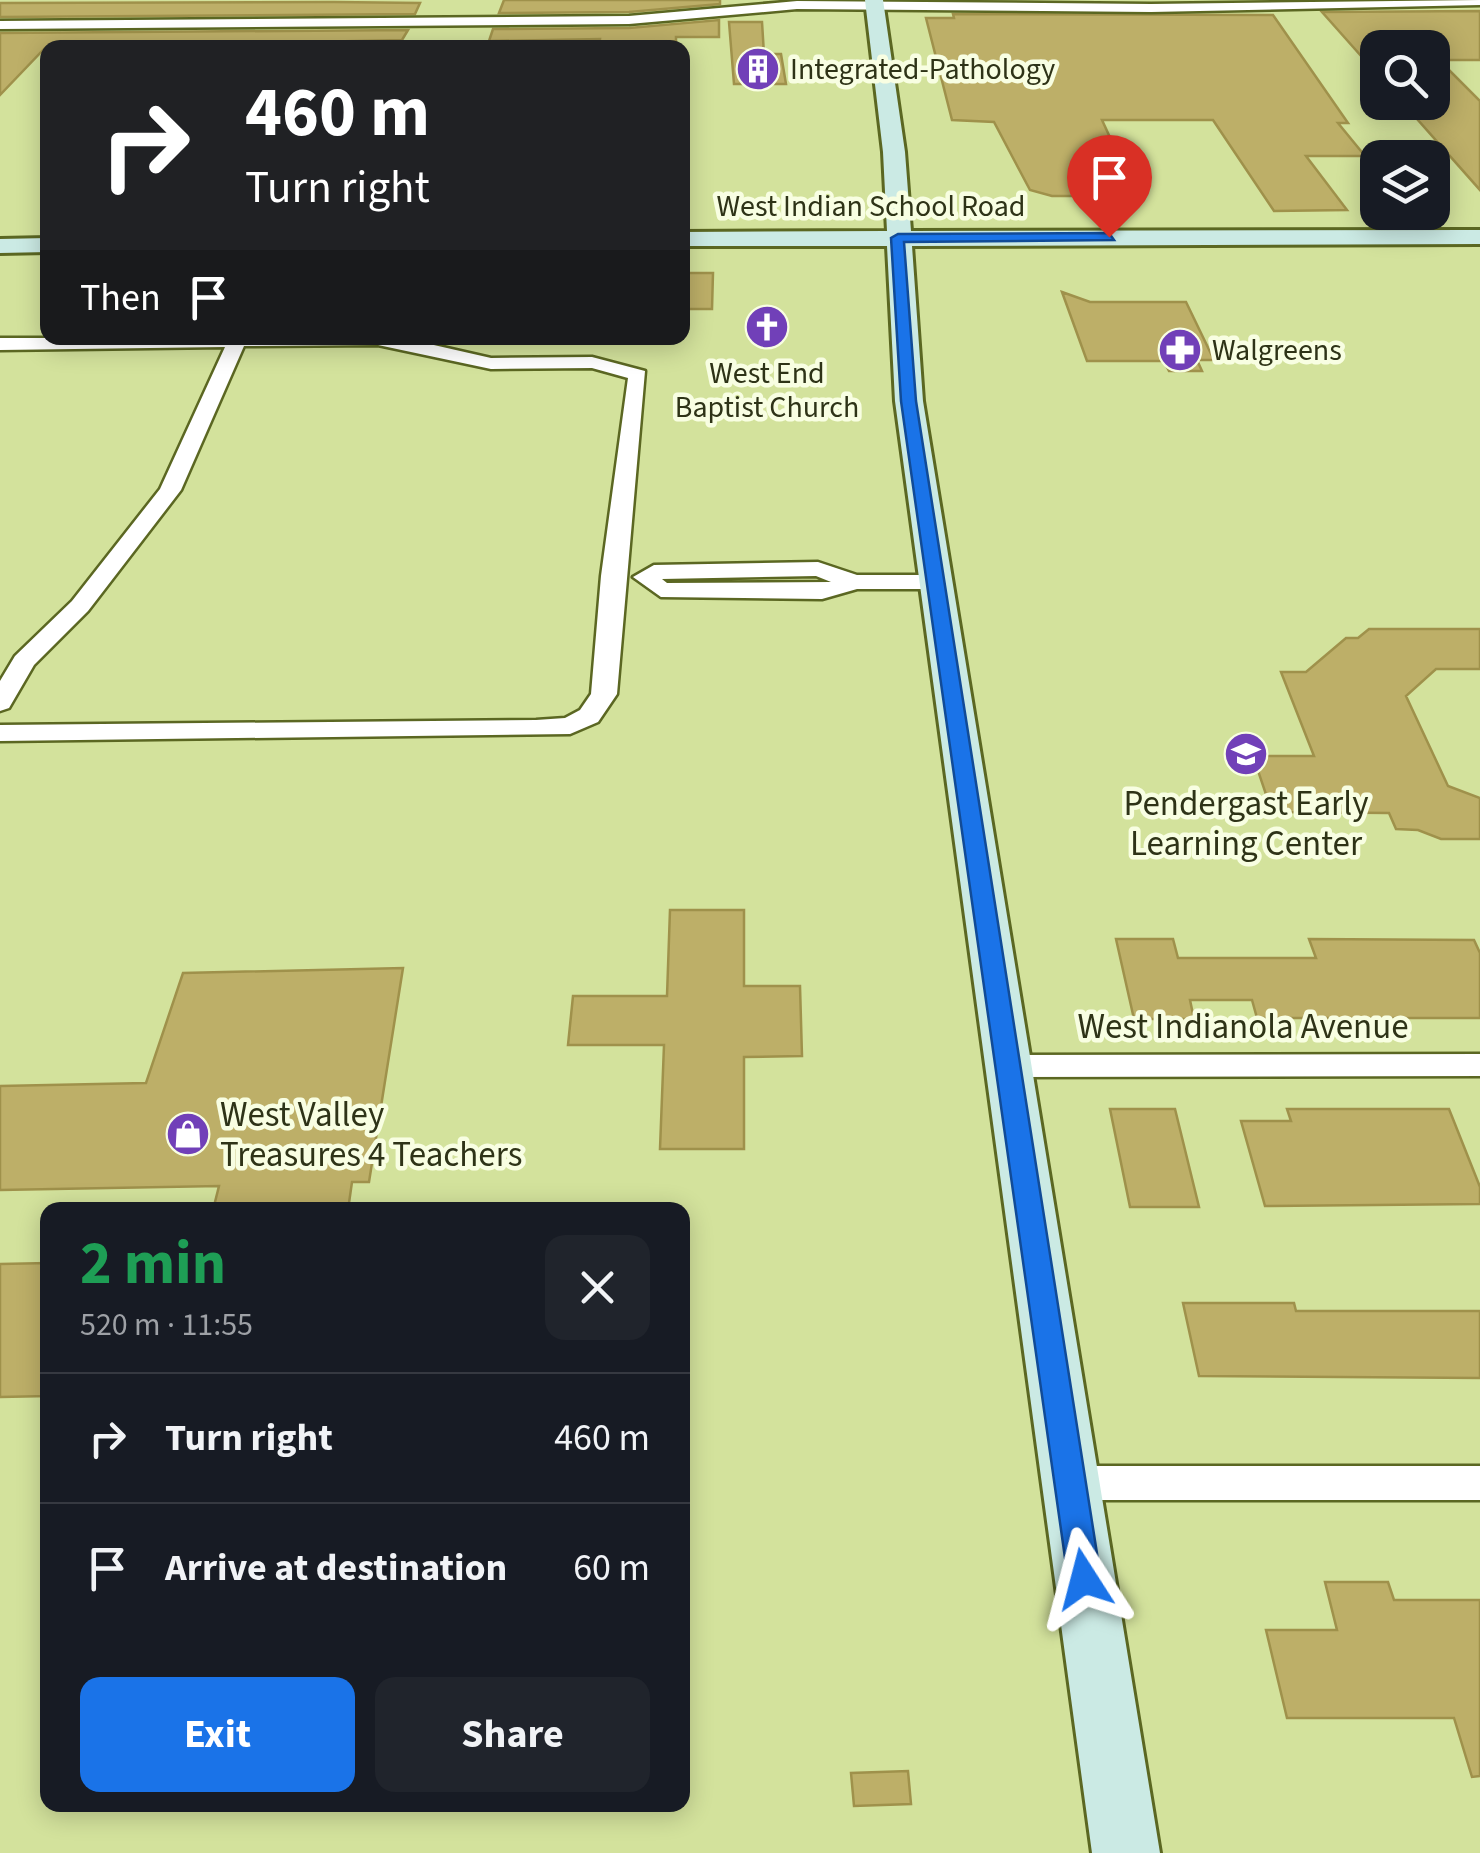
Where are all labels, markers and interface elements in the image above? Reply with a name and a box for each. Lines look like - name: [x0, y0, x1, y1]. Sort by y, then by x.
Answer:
- map controls: [1360, 30, 1450, 230]
- button: search: [1360, 30, 1450, 120]
- building icon: Integrated-Pathology: [735, 46, 781, 92]
- place label: Integrated-Pathology: [790, 48, 1055, 91]
- text: 460 m: [245, 63, 430, 163]
- icon: right: [80, 80, 210, 210]
- pin: [1067, 135, 1152, 238]
- button: layers: [1360, 140, 1450, 230]
- icon: arrive: [1082, 150, 1137, 205]
- text: Turn right: [245, 156, 430, 220]
- street label: West Indian School Road: [716, 185, 1026, 228]
- icon: arrive: [181, 270, 236, 325]
- text: Then: [80, 271, 161, 325]
- church icon: West End Baptist Church: [744, 304, 790, 350]
- pharmacy icon: Walgreens: [1157, 327, 1203, 373]
- place label: Walgreens: [1212, 329, 1342, 372]
- place label: West End Baptist Church: [675, 352, 859, 429]
- school or university icon: Pendergast Early Learning Center: [1223, 731, 1269, 777]
- place label: Pendergast Early Learning Center: [1123, 779, 1369, 869]
- street label: West Indianola Avenue: [1077, 1002, 1409, 1052]
- place label: West Valley Treasures 4 Teachers: [220, 1090, 522, 1180]
- shop icon: West Valley Treasures 4 Teachers: [165, 1111, 211, 1157]
- text: 2 min: [80, 1222, 226, 1307]
- button: close: [545, 1235, 650, 1340]
- text: 520 m · 11:55: [80, 1302, 253, 1348]
- icon: right: [80, 1411, 135, 1466]
- text: Turn right: [165, 1411, 333, 1465]
- text: 460 m: [554, 1411, 650, 1465]
- position arrow: [1032, 1527, 1136, 1631]
- icon: arrive: [80, 1541, 135, 1596]
- text: Arrive at destination: [165, 1541, 507, 1595]
- text: 60 m: [573, 1541, 650, 1595]
- button: Exit: [80, 1677, 355, 1792]
- button: Share: [375, 1677, 650, 1792]

